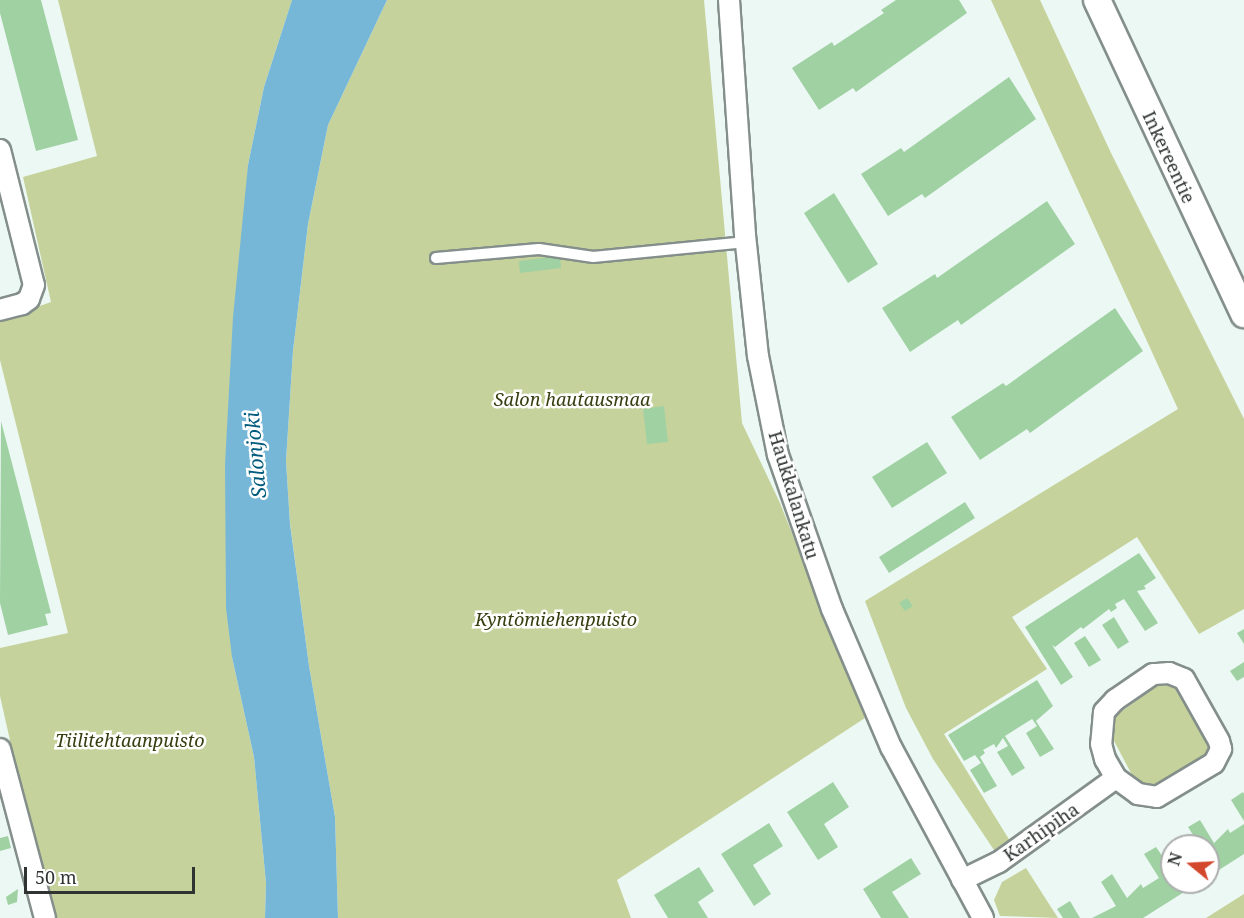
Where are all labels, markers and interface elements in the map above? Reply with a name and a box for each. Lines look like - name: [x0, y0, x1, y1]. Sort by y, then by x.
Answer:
- street label: Inkereentie: [1138, 108, 1200, 206]
- park label: Salon hautausmaa: [494, 388, 650, 410]
- water label: Salonjoki: [239, 411, 271, 499]
- street label: Haukkalankatu: [764, 428, 824, 562]
- park label: Kyntömiehenpuisto: [475, 608, 637, 630]
- park label: Tiilitehtaanpuisto: [55, 729, 205, 751]
- street label: Karhipiha: [999, 798, 1083, 866]
- north arrow: [1160, 834, 1220, 894]
- text: N: [1162, 850, 1187, 868]
- scale bar: [27, 855, 198, 893]
- text: 50 m: [35, 865, 77, 889]

